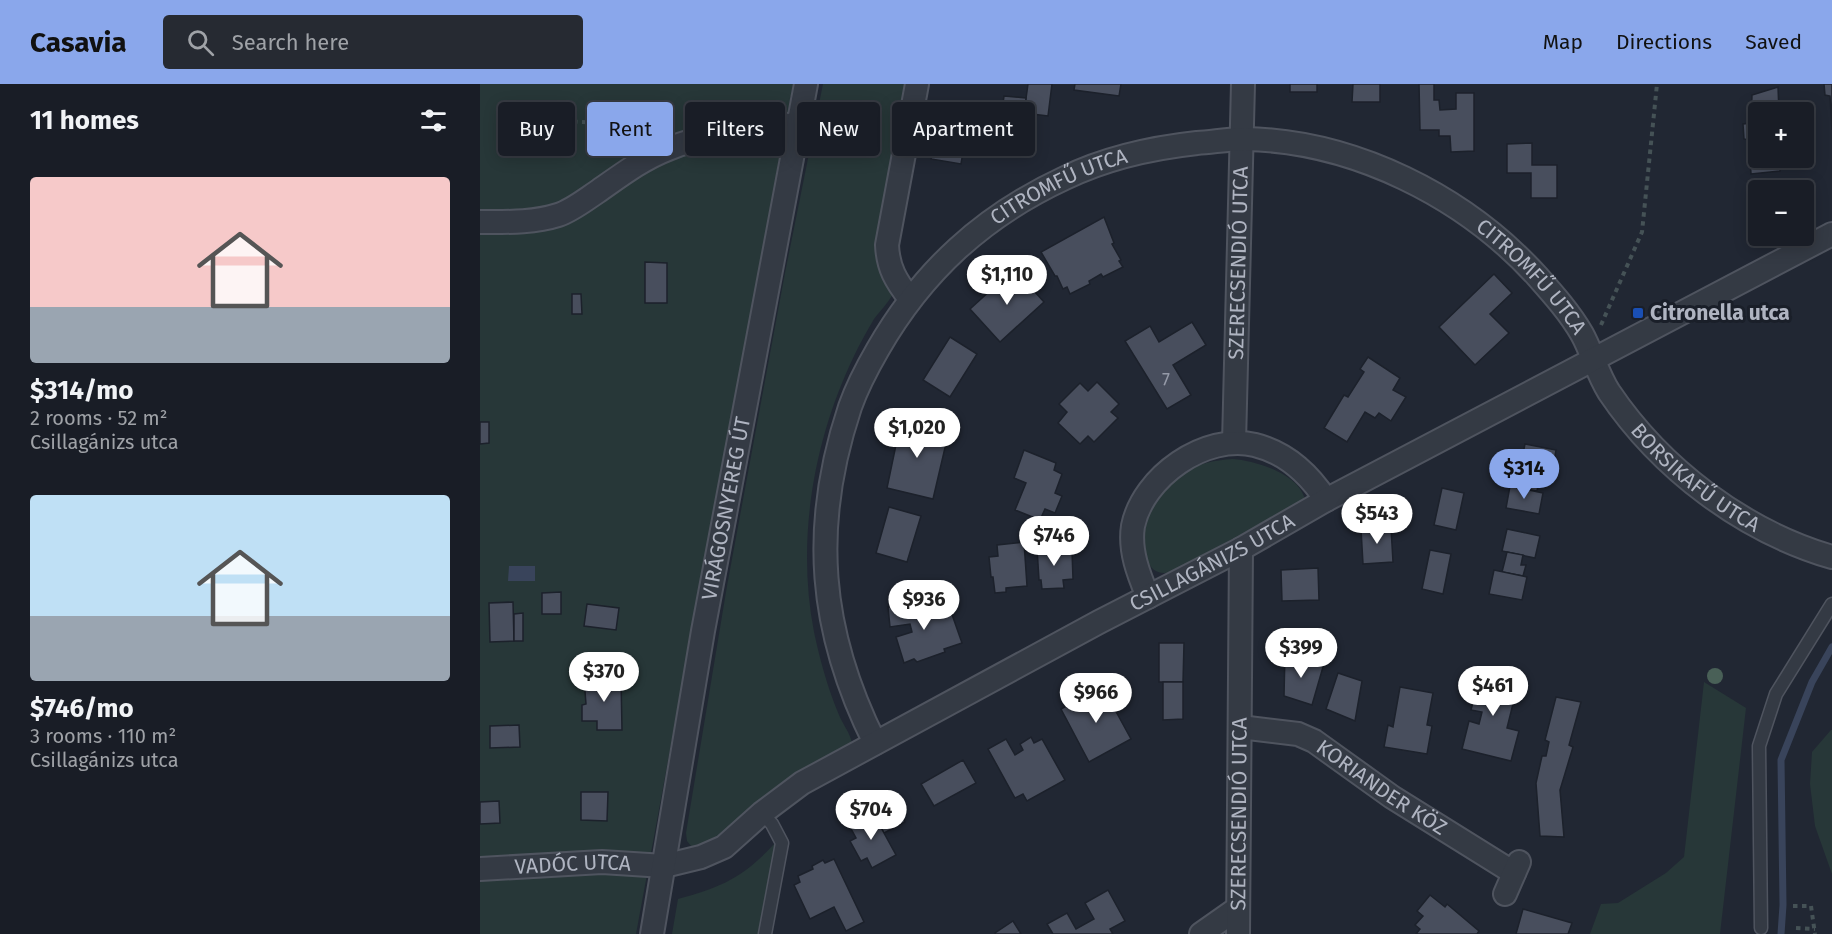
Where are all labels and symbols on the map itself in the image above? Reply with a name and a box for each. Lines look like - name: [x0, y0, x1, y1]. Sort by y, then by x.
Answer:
- street label: CITROMFŰ UTCA: [985, 143, 1130, 231]
- street label: SZERECSENDIÓ UTCA: [1223, 166, 1254, 360]
- street label: CITROMFŰ UTCA: [1471, 213, 1592, 339]
- pin: $1,110: [958, 255, 1056, 306]
- place label: Citronella utca: [1650, 300, 1790, 326]
- marker: Citronella utca: [1631, 306, 1645, 320]
- house number: 7: [1162, 369, 1170, 391]
- pin: $1,020: [868, 408, 966, 459]
- street label: VIRÁGOSNYEREG ÚT: [696, 414, 756, 602]
- street label: BORSIKAFŰ UTCA: [1625, 418, 1765, 538]
- pin: $314: [1488, 449, 1560, 500]
- pin: $543: [1341, 494, 1413, 545]
- street label: CSILLAGÁNIZS UTCA: [1125, 508, 1299, 617]
- pin: $746: [1018, 516, 1090, 567]
- pin: $936: [888, 580, 960, 631]
- pin: $399: [1265, 628, 1337, 679]
- pin: $370: [568, 652, 640, 703]
- pin: $461: [1457, 666, 1529, 717]
- pin: $966: [1060, 673, 1132, 724]
- street label: SZERECSENDIÓ UTCA: [1225, 717, 1253, 911]
- street label: KORIANDER KÖZ: [1311, 734, 1452, 841]
- pin: $704: [835, 790, 907, 841]
- street label: VADÓC UTCA: [514, 849, 632, 880]

